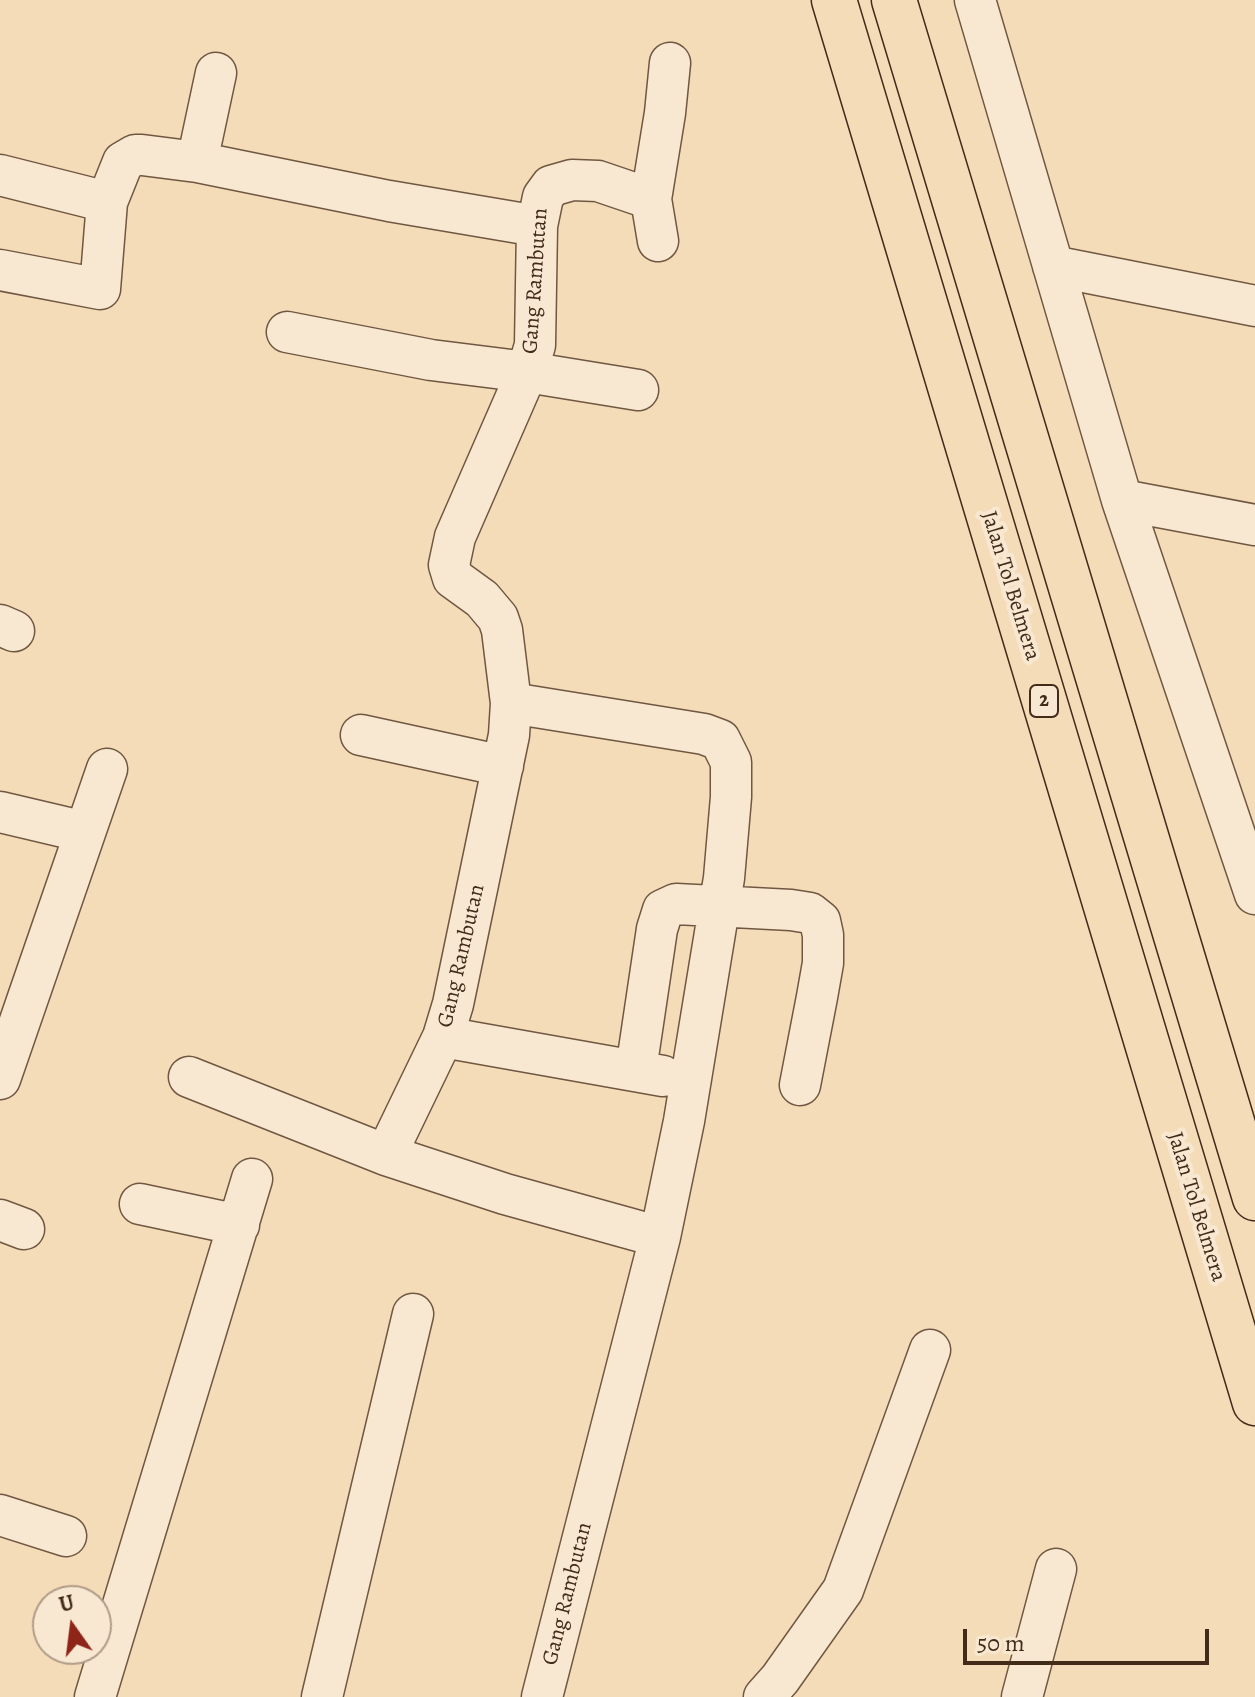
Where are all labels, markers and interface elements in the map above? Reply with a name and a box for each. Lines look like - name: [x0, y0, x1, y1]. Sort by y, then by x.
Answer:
- street label: Gang Rambutan: [518, 207, 554, 355]
- street label: Jalan Tol Belmera: [975, 508, 1045, 664]
- road number: 2: [1030, 685, 1058, 717]
- street label: Gang Rambutan: [433, 882, 491, 1030]
- street label: Jalan Tol Belmera: [1161, 1129, 1231, 1285]
- street label: Gang Rambutan: [537, 1520, 599, 1668]
- north arrow: [32, 1585, 112, 1665]
- text: U: [56, 1587, 77, 1620]
- scale bar: [967, 1613, 1213, 1663]
- text: 50 m: [977, 1627, 1025, 1659]

